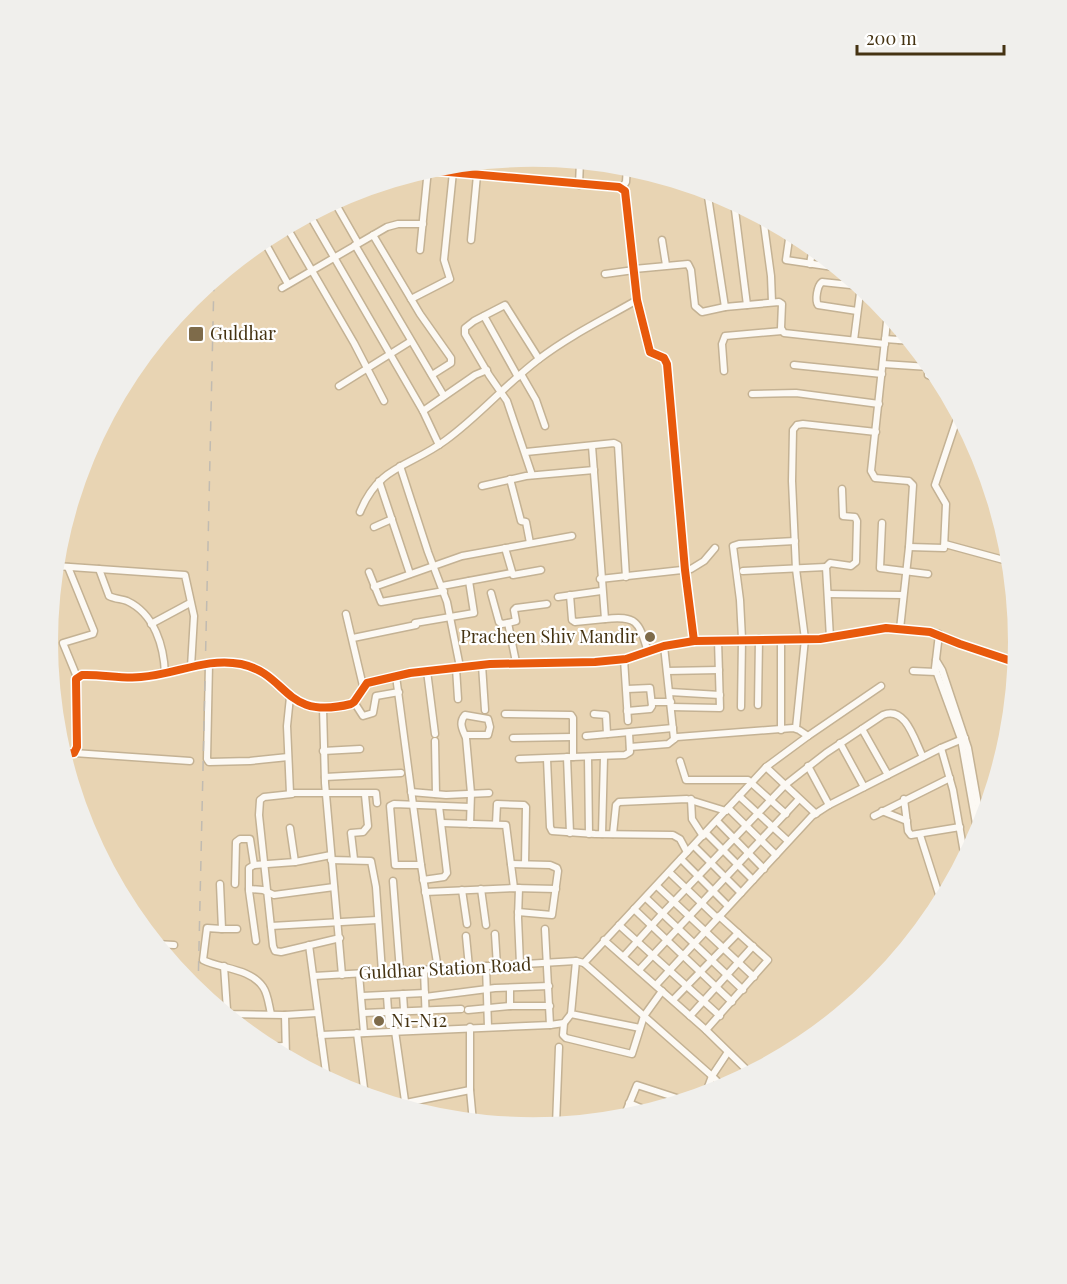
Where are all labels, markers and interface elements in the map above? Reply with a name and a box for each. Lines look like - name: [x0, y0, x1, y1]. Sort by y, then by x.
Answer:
- scale bar: [857, 18, 1004, 56]
- text: 200 m: [866, 26, 917, 50]
- place label: Guldhar: [210, 321, 276, 345]
- marker: Guldhar: [187, 325, 205, 343]
- place label: Pracheen Shiv Mandir: [460, 624, 638, 648]
- marker: Pracheen Shiv Mandir: [643, 630, 657, 644]
- street label: Guldhar Station Road: [358, 951, 532, 985]
- place label: N1-N12: [391, 1008, 447, 1032]
- marker: N1-N12: [372, 1014, 386, 1028]

